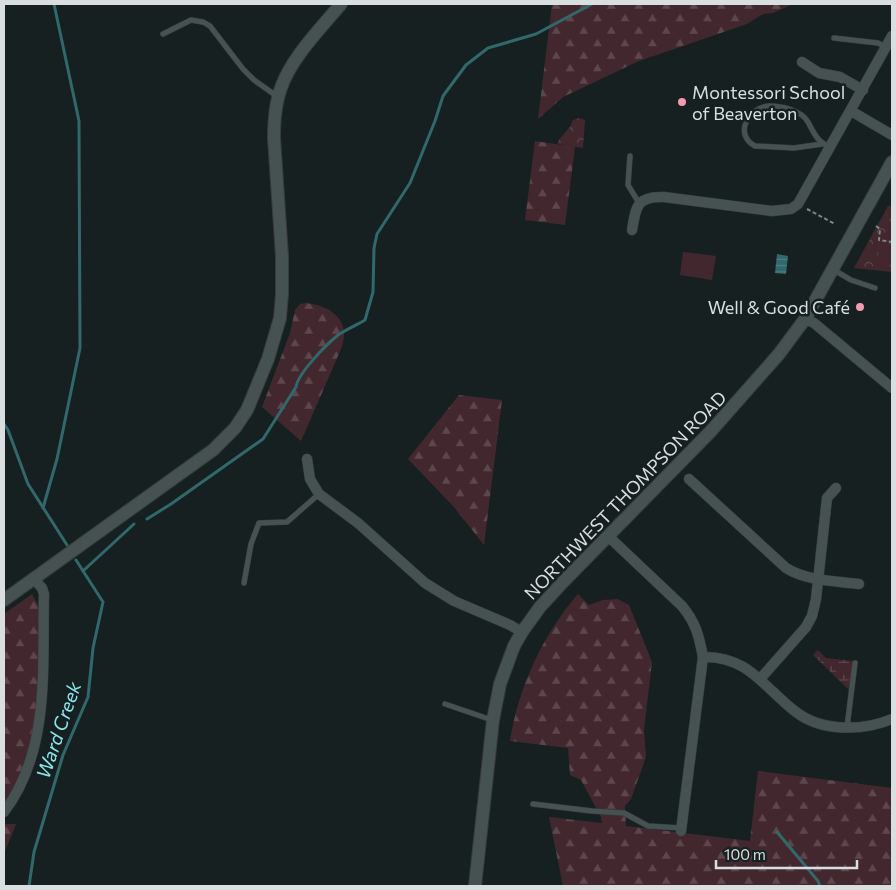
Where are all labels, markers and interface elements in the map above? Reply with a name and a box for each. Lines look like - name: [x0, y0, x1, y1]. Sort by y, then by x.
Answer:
- place label: Montessori School of Beaverton: [692, 81, 845, 124]
- marker: Montessori School of Beaverton: [676, 96, 688, 108]
- place label: Well & Good Café: [708, 296, 850, 318]
- marker: Well & Good Café: [854, 301, 866, 313]
- street label: NORTHWEST THOMPSON ROAD: [519, 386, 731, 604]
- water label: Ward Creek: [31, 678, 86, 781]
- scale bar: [716, 838, 857, 870]
- text: 100 m: [724, 845, 766, 863]

